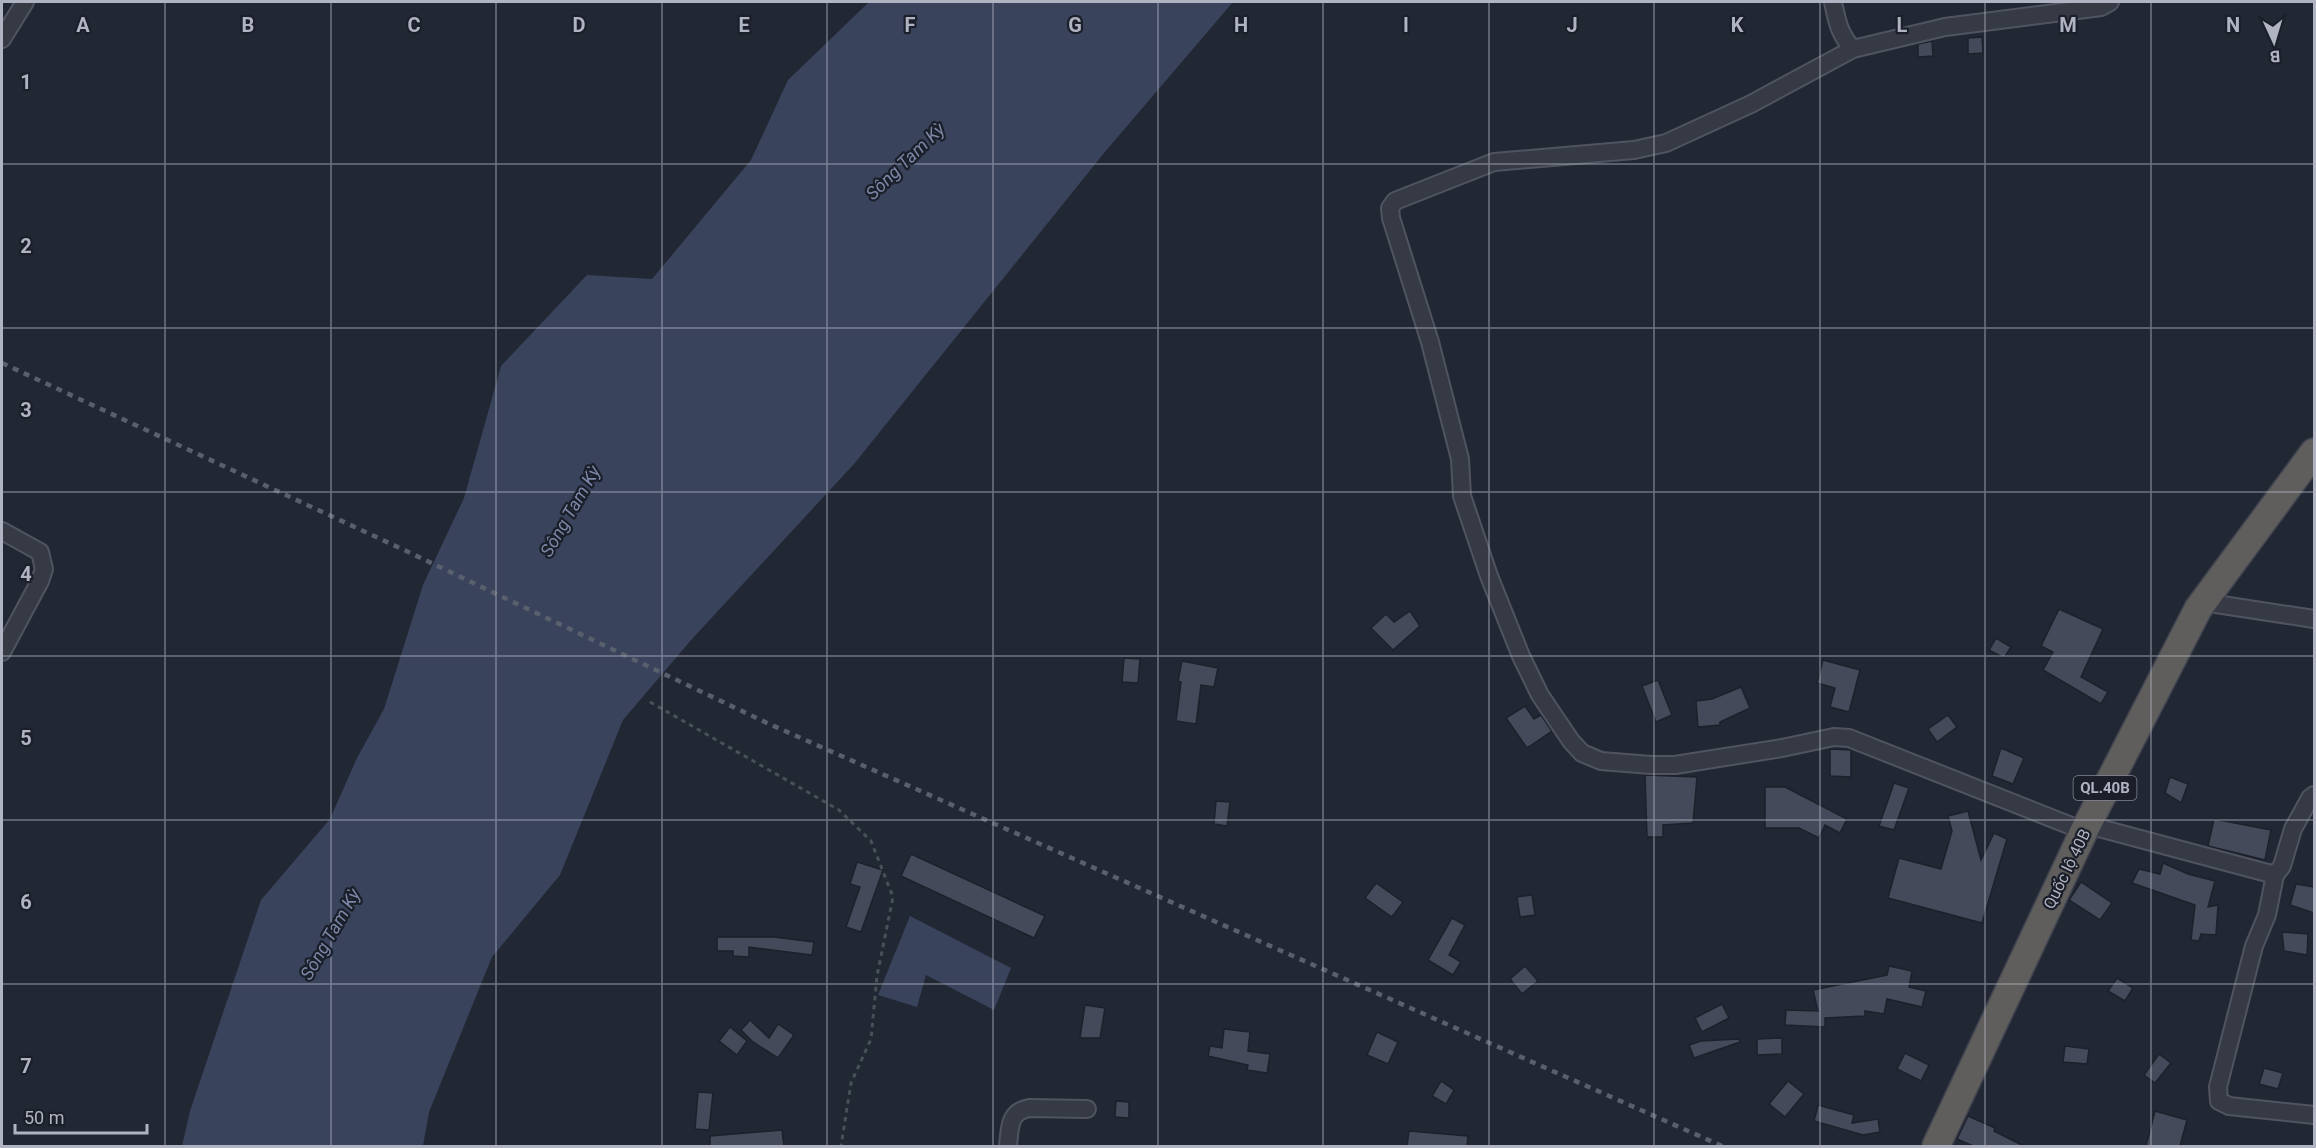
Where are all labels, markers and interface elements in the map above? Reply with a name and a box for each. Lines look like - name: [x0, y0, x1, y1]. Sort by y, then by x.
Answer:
- north arrow: [2244, 12, 2304, 72]
- text: A: [76, 13, 90, 37]
- text: B: [242, 13, 254, 37]
- text: C: [407, 13, 421, 37]
- text: D: [573, 13, 586, 37]
- text: E: [738, 13, 750, 37]
- text: F: [905, 13, 916, 37]
- text: G: [1068, 13, 1082, 37]
- text: H: [1234, 13, 1248, 37]
- text: I: [1403, 13, 1409, 37]
- text: J: [1566, 13, 1578, 37]
- text: K: [1731, 13, 1744, 37]
- text: L: [1897, 13, 1908, 37]
- text: M: [2059, 13, 2077, 37]
- text: N: [2226, 13, 2240, 37]
- text: B: [2269, 47, 2281, 66]
- text: 1: [20, 70, 32, 94]
- water label: Sông Tam Kỳ: [861, 118, 949, 204]
- text: 2: [20, 234, 32, 258]
- text: 3: [20, 398, 32, 422]
- water label: Sông Tam Kỳ: [536, 461, 605, 560]
- text: 4: [20, 562, 32, 586]
- text: 5: [20, 726, 32, 750]
- road number: QL.40B: [2074, 776, 2136, 800]
- street label: Quốc lộ 40B: [2040, 826, 2094, 912]
- water label: Sông Tam Kỳ: [296, 884, 365, 983]
- text: 6: [20, 890, 32, 914]
- text: 7: [20, 1054, 32, 1078]
- scale bar: [15, 1097, 147, 1135]
- text: 50 m: [24, 1107, 64, 1128]

